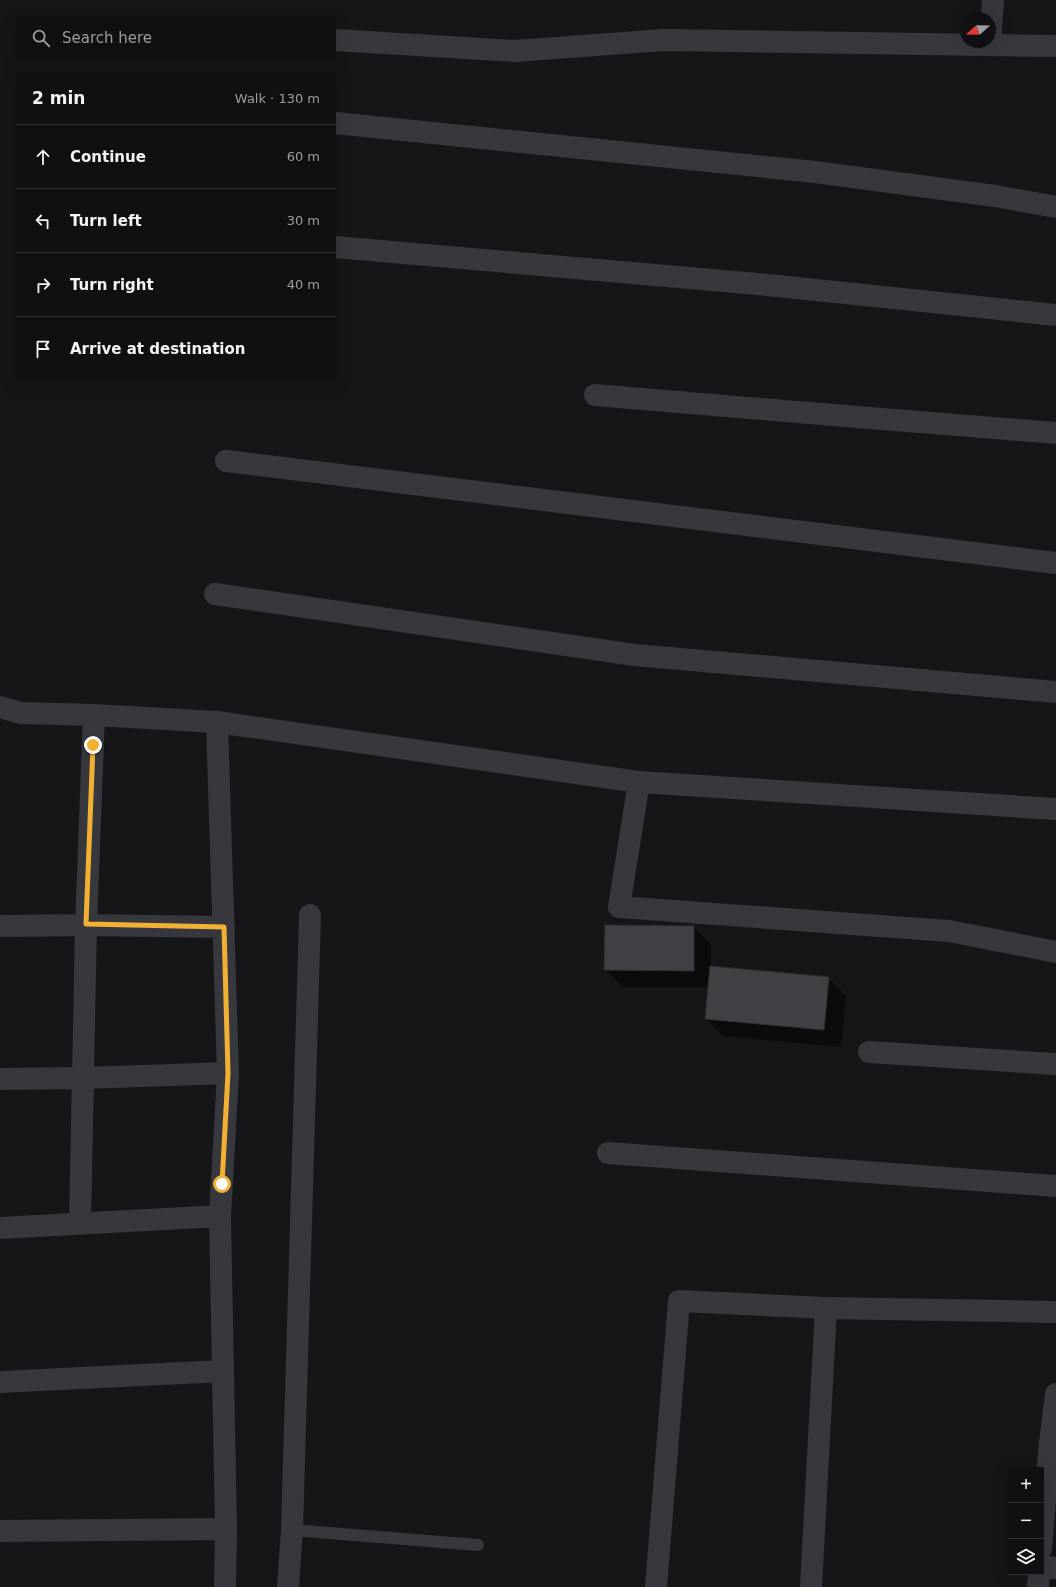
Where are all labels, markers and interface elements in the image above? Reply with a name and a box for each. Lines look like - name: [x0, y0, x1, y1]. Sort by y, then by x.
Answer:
- north arrow: [960, 12, 996, 48]
- search box: [16, 16, 336, 60]
- icon: search: [30, 27, 52, 49]
- text: Search here: [62, 29, 152, 47]
- text: 2 min: [32, 88, 85, 108]
- text: Walk · 130 m: [235, 91, 320, 106]
- icon: ahead: [32, 146, 54, 168]
- text: Continue: [70, 148, 146, 166]
- text: 60 m: [287, 149, 320, 164]
- icon: left: [32, 210, 54, 232]
- text: Turn left: [70, 212, 142, 230]
- text: 30 m: [287, 213, 320, 228]
- icon: right: [32, 274, 54, 296]
- text: Turn right: [70, 276, 154, 294]
- text: 40 m: [287, 277, 320, 292]
- icon: arrive: [32, 338, 54, 360]
- text: Arrive at destination: [70, 340, 245, 358]
- route end: [84, 736, 102, 754]
- route start: [213, 1175, 231, 1193]
- map controls: [1008, 1467, 1044, 1575]
- button: +: [1008, 1467, 1044, 1503]
- button: −: [1008, 1503, 1044, 1539]
- button: layers: [1008, 1539, 1044, 1575]

